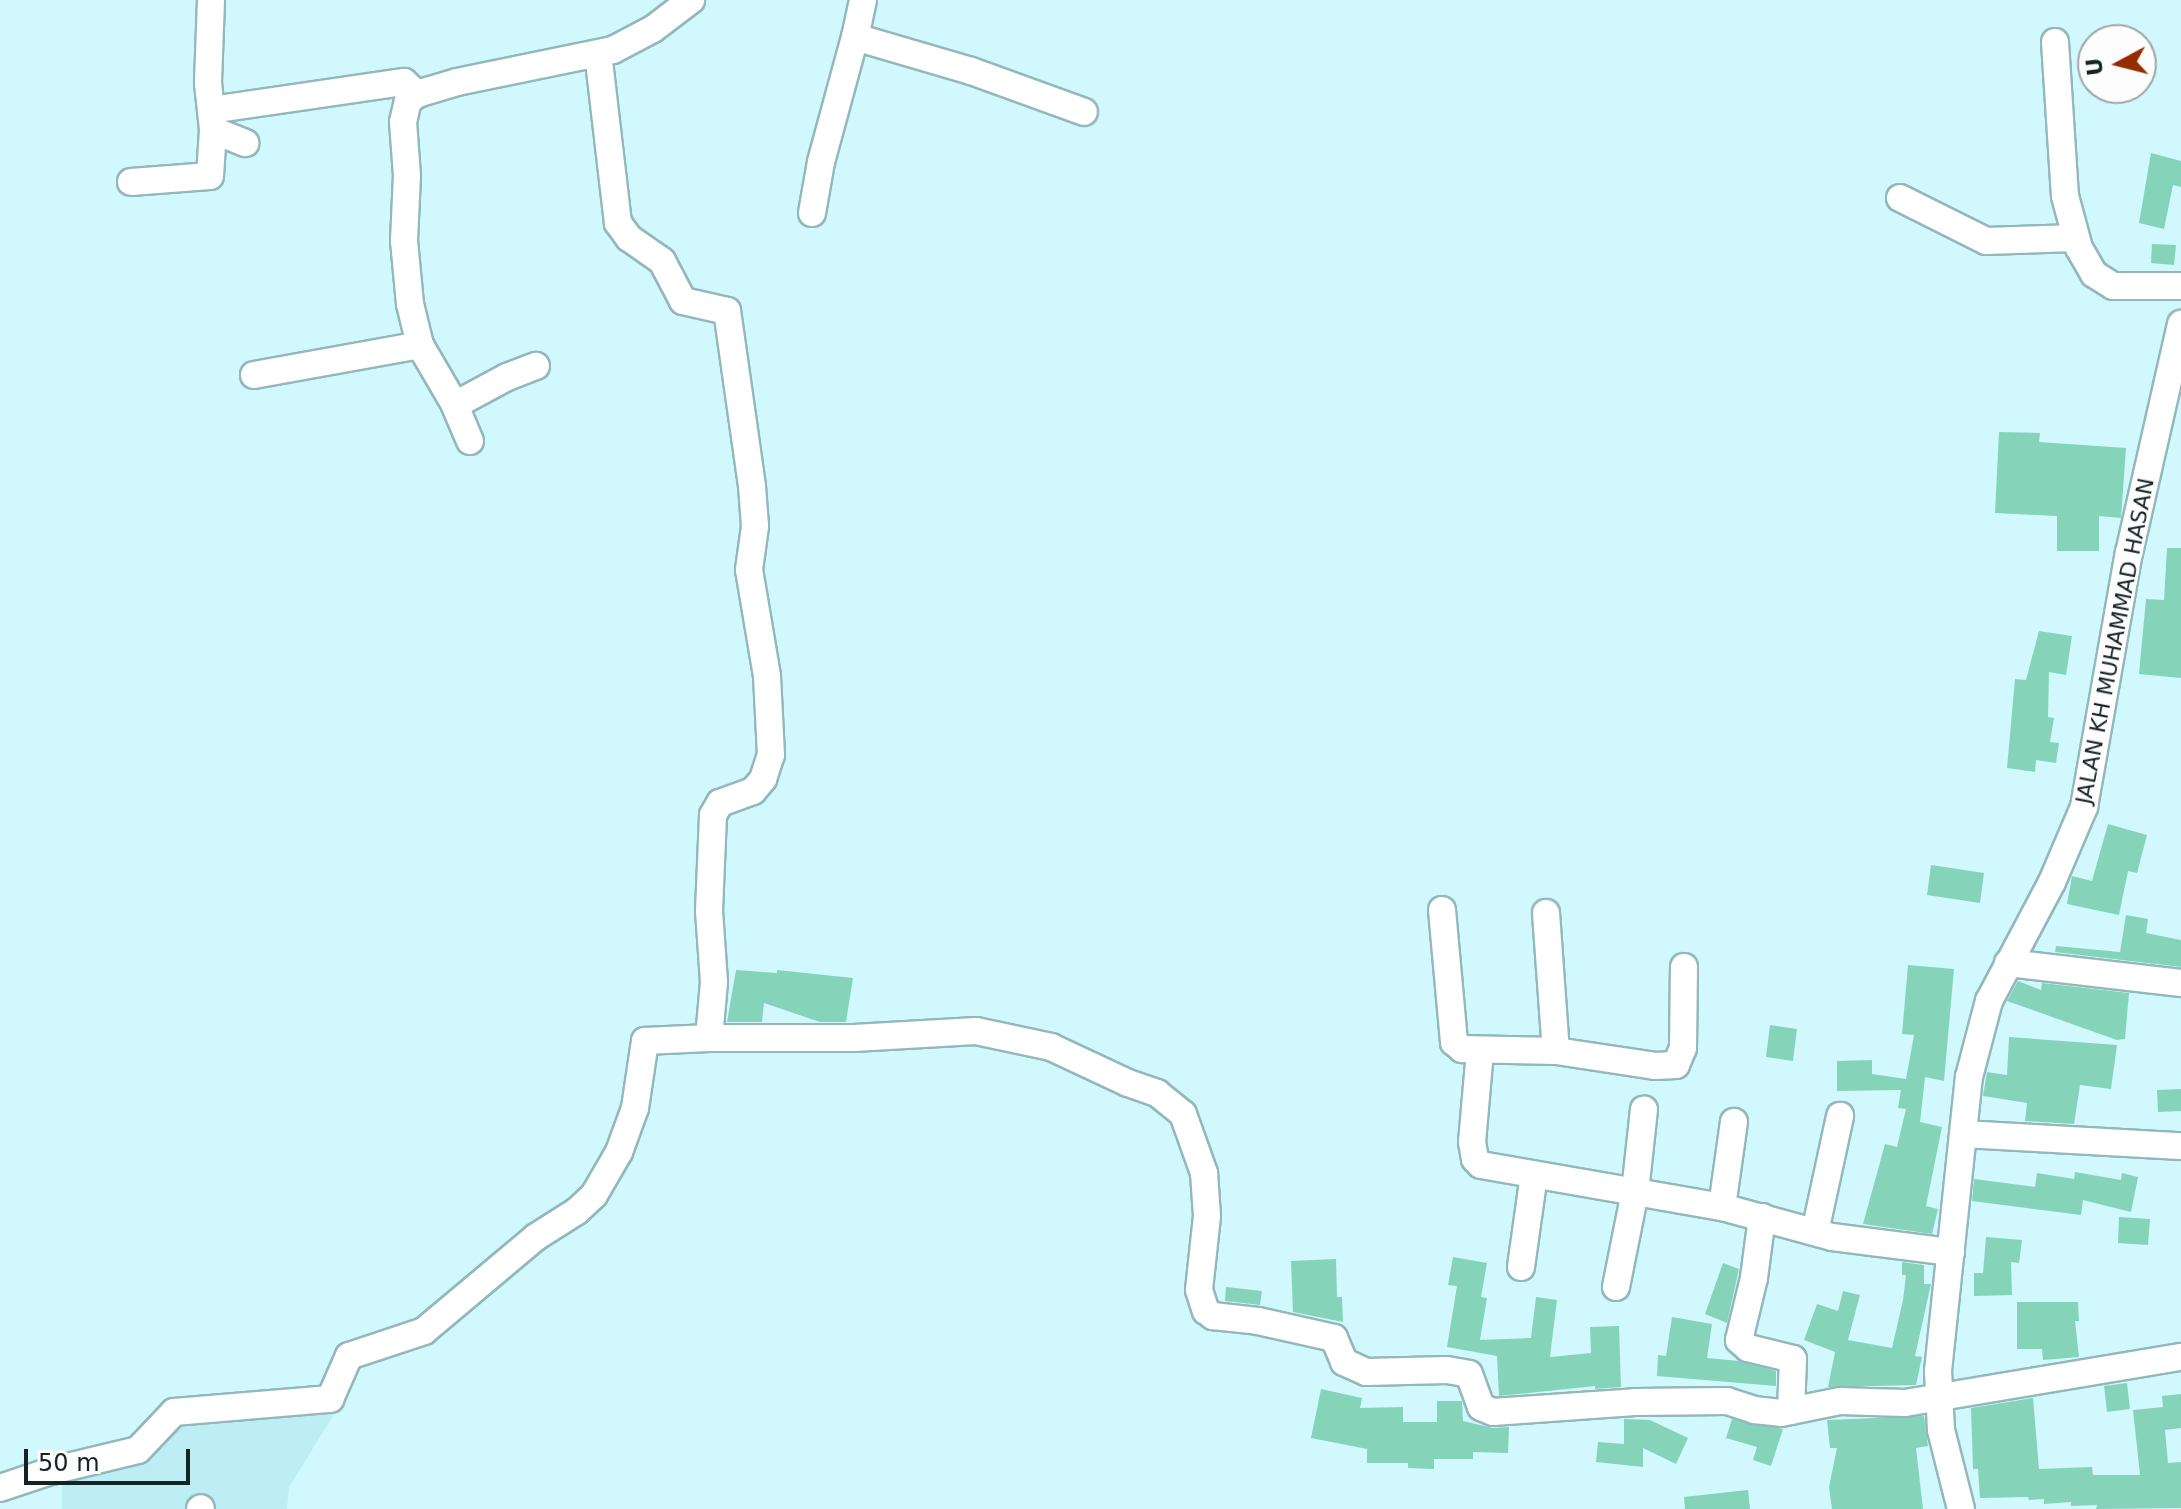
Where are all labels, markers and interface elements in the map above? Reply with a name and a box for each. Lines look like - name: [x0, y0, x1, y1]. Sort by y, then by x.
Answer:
- north arrow: [2077, 24, 2157, 104]
- text: U: [2081, 56, 2108, 77]
- street label: JALAN KH MUHAMMAD HASAN: [2070, 476, 2160, 806]
- scale bar: [28, 1433, 194, 1483]
- text: 50 m: [38, 1449, 100, 1477]

